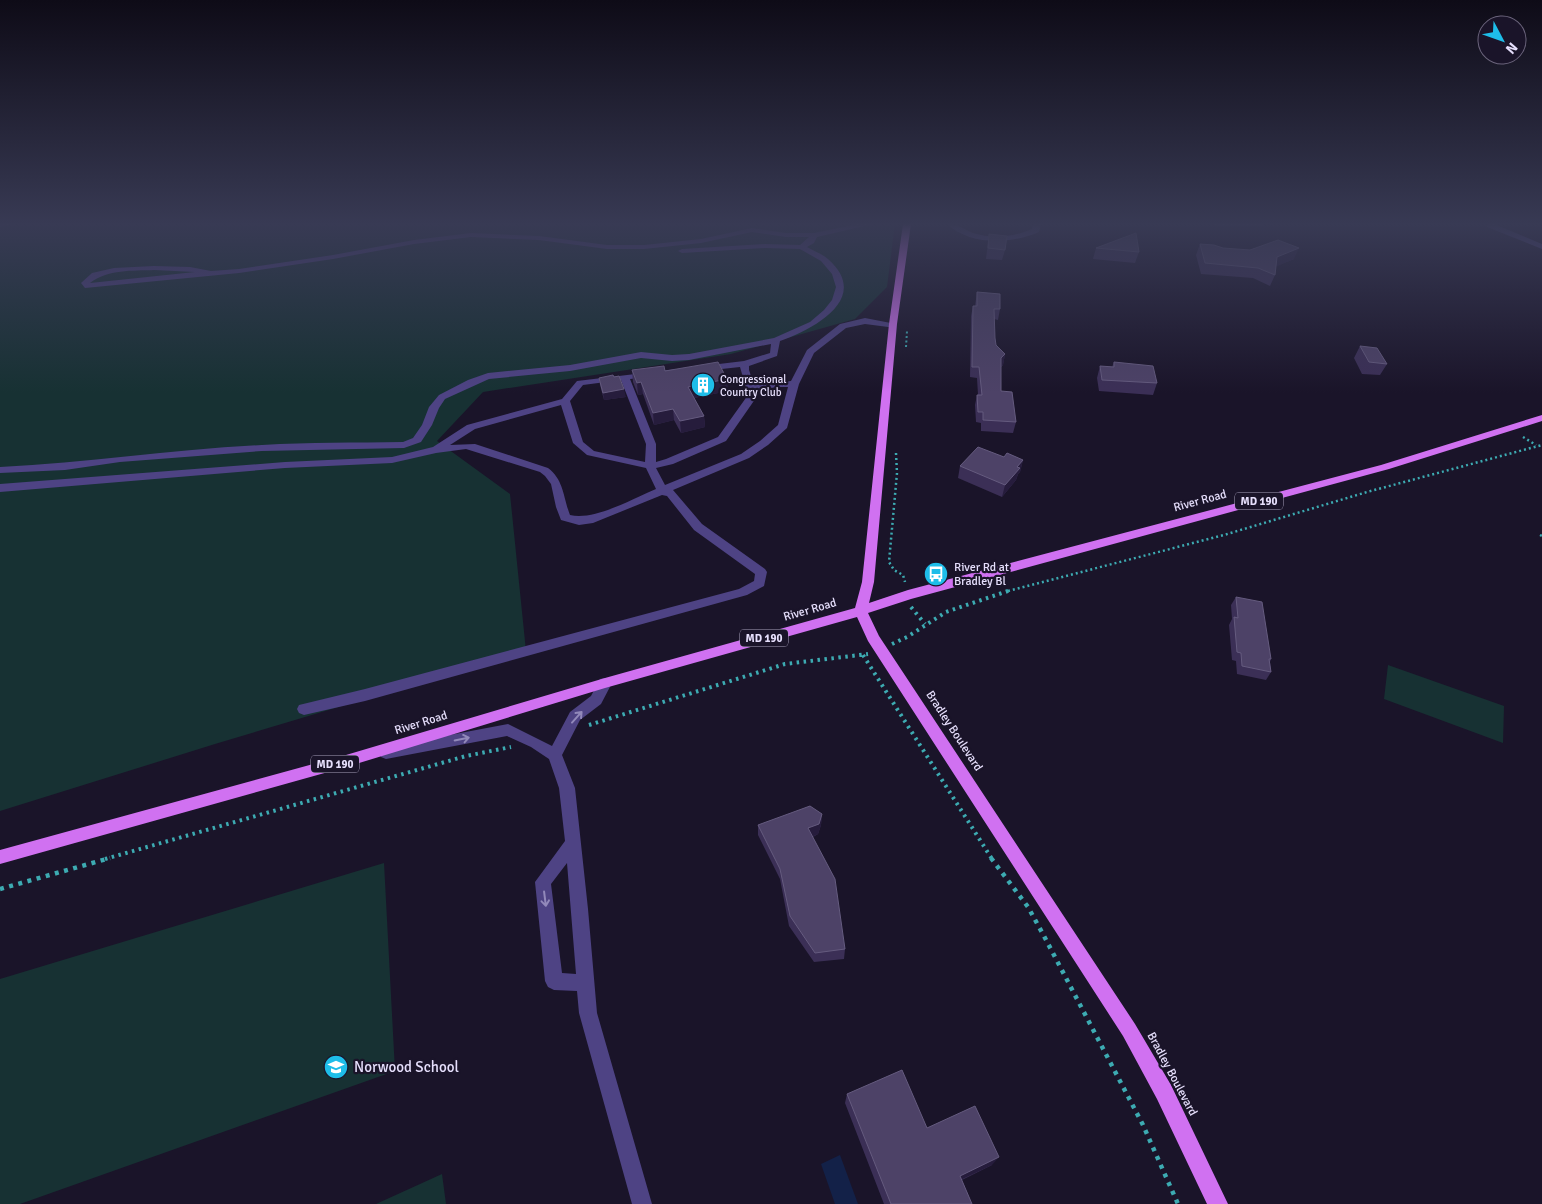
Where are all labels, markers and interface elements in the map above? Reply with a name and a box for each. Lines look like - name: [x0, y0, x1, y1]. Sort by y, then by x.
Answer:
- north arrow: [1477, 15, 1527, 65]
- text: N: [1502, 39, 1521, 57]
- building icon: Congressional Country Club: [690, 372, 716, 398]
- place label: Congressional Country Club: [720, 373, 787, 399]
- street label: River Road: [1172, 487, 1228, 515]
- road number: MD 190: [1235, 492, 1283, 510]
- place label: River Rd at Bradley Bl: [954, 560, 1009, 589]
- bus stop icon: River Rd at Bradley Bl: [923, 561, 949, 587]
- street label: River Road: [782, 595, 838, 625]
- road number: MD 190: [740, 630, 788, 646]
- street label: Bradley Boulevard: [922, 688, 986, 774]
- street label: River Road: [393, 708, 449, 738]
- one-way arrow: [572, 710, 583, 723]
- one-way arrow: [454, 733, 470, 743]
- road number: MD 190: [311, 756, 359, 772]
- one-way arrow: [540, 891, 550, 907]
- street label: Bradley Boulevard: [1144, 1029, 1200, 1119]
- school or university icon: Norwood School: [323, 1054, 349, 1080]
- place label: Norwood School: [354, 1058, 459, 1076]

